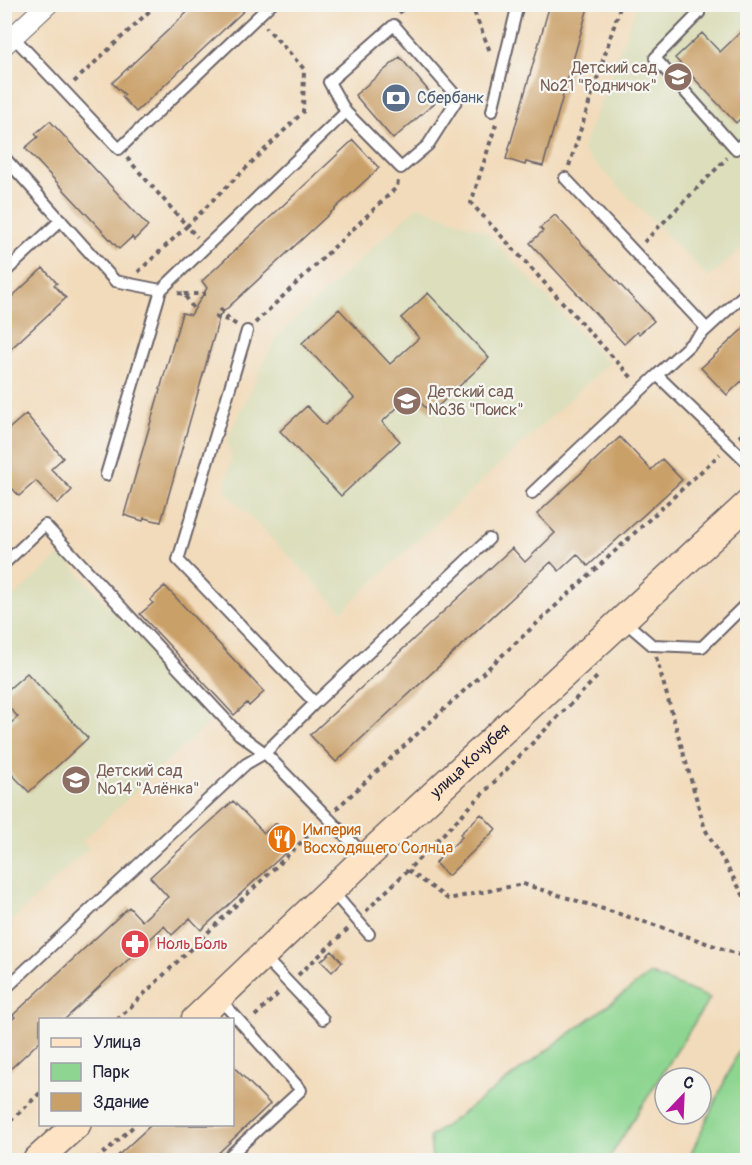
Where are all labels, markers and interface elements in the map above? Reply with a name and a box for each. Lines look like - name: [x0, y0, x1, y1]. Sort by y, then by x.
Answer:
- place label: Детский сад №21 "Родничок": [540, 58, 657, 96]
- school or university icon: Детский сад №21 "Родничок": [662, 61, 694, 93]
- bank icon: Сбербанк: [380, 82, 412, 114]
- place label: Сбербанк: [417, 88, 484, 108]
- place label: Детский сад №36 "Поиск": [427, 382, 524, 420]
- school or university icon: Детский сад №36 "Поиск": [391, 385, 423, 417]
- street label: улица Кочубея: [426, 719, 514, 803]
- place label: Детский сад №14 "Алёнка": [96, 761, 200, 799]
- school or university icon: Детский сад №14 "Алёнка": [60, 764, 92, 796]
- place label: Империя Восходящего Солнца: [303, 820, 453, 858]
- restaurant icon: Империя Восходящего Солнца: [266, 823, 298, 855]
- pharmacy icon: Ноль Боль: [119, 928, 151, 960]
- place label: Ноль Боль: [156, 934, 228, 954]
- legend: [39, 1018, 234, 1126]
- text: Улица: [93, 1031, 141, 1054]
- text: Парк: [93, 1061, 130, 1084]
- north arrow: [653, 1066, 713, 1126]
- text: С: [680, 1072, 697, 1094]
- text: Здание: [93, 1091, 149, 1114]

